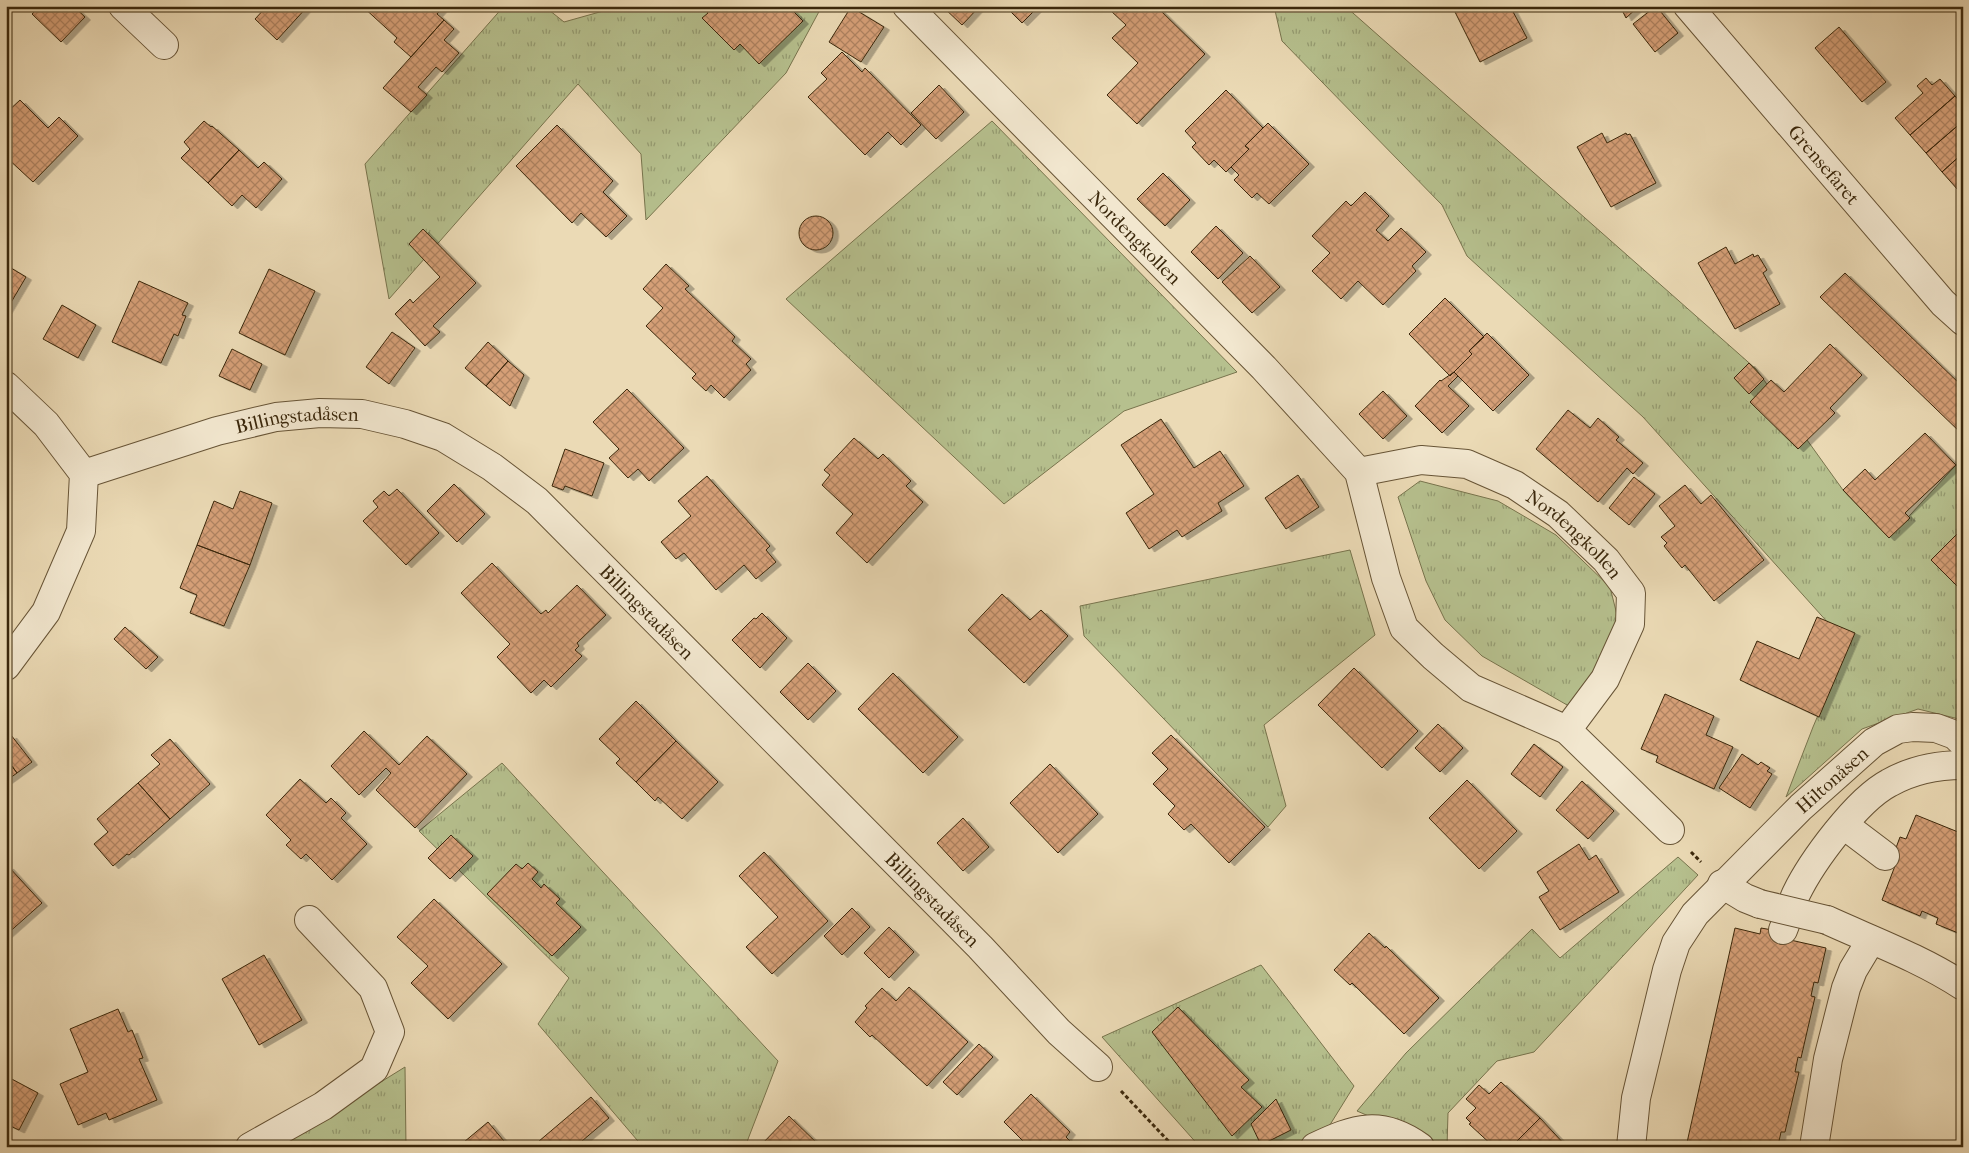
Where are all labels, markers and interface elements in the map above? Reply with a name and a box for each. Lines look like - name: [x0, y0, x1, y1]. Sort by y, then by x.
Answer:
- street label: Grensefaret: [1783, 121, 1864, 210]
- street label: Nordengkollen: [1084, 187, 1185, 289]
- street label: Billingstadåsen: [233, 403, 359, 438]
- street label: Nordengkollen: [1522, 486, 1626, 583]
- street label: Billingstadåsen: [595, 561, 698, 664]
- street label: Hiltonåsen: [1792, 742, 1873, 818]
- street label: Billingstadåsen: [880, 848, 983, 952]

